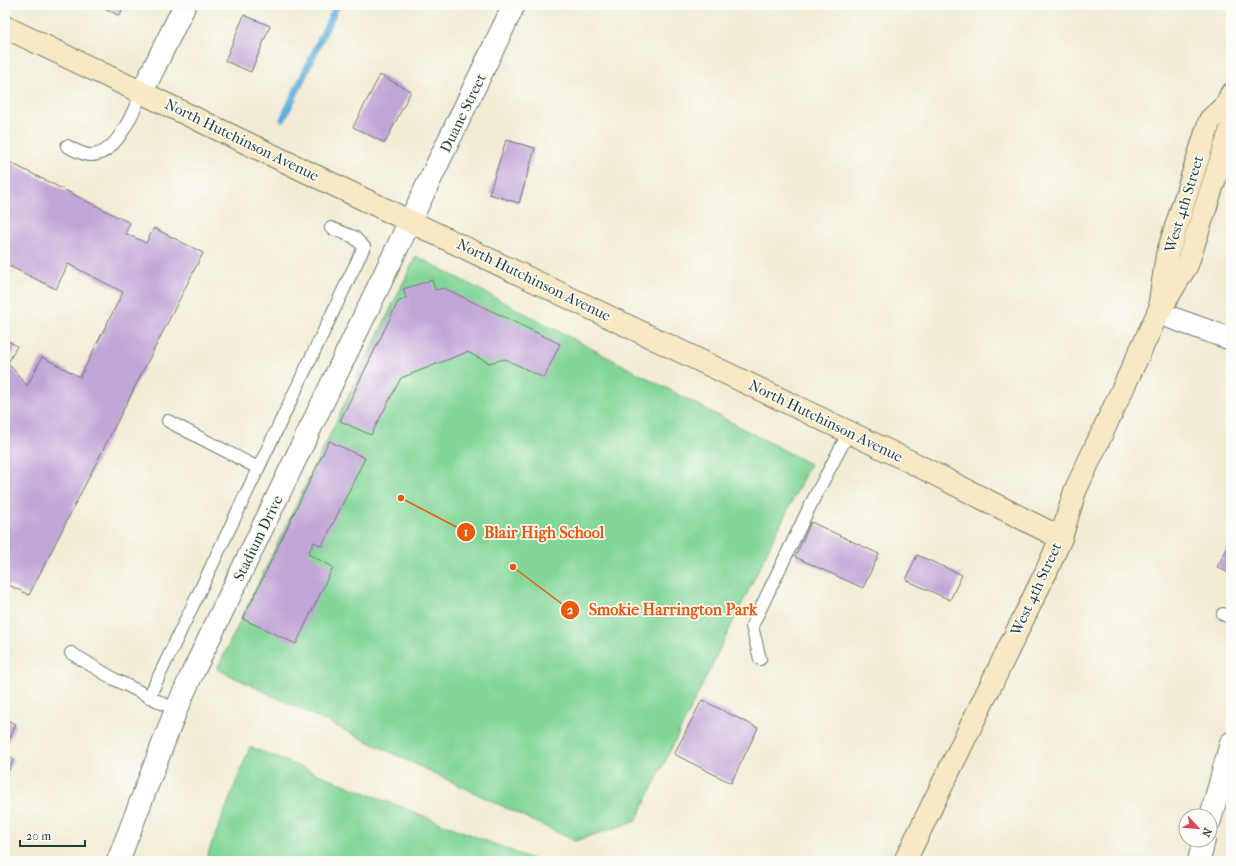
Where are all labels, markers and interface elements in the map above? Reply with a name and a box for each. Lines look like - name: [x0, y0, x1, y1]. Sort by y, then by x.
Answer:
- street label: Duane Street: [436, 70, 490, 155]
- street label: North Hutchinson Avenue: [162, 95, 322, 185]
- street label: West 4th Street: [1160, 153, 1208, 256]
- street label: North Hutchinson Avenue: [454, 235, 614, 325]
- street label: North Hutchinson Avenue: [746, 376, 906, 466]
- street label: Stadium Drive: [229, 492, 287, 584]
- callout: Blair High School: [456, 518, 613, 546]
- text: Blair High School: [484, 523, 605, 543]
- text: 1: [464, 525, 468, 539]
- street label: West 4th Street: [1006, 539, 1066, 639]
- callout: Smokie Harrington Park: [560, 596, 765, 624]
- text: Smokie Harrington Park: [589, 600, 758, 620]
- text: 2: [567, 603, 574, 617]
- north arrow: [1178, 808, 1218, 848]
- scale bar: [20, 822, 85, 848]
- text: N: [1199, 826, 1214, 839]
- text: 20 m: [26, 829, 51, 843]

